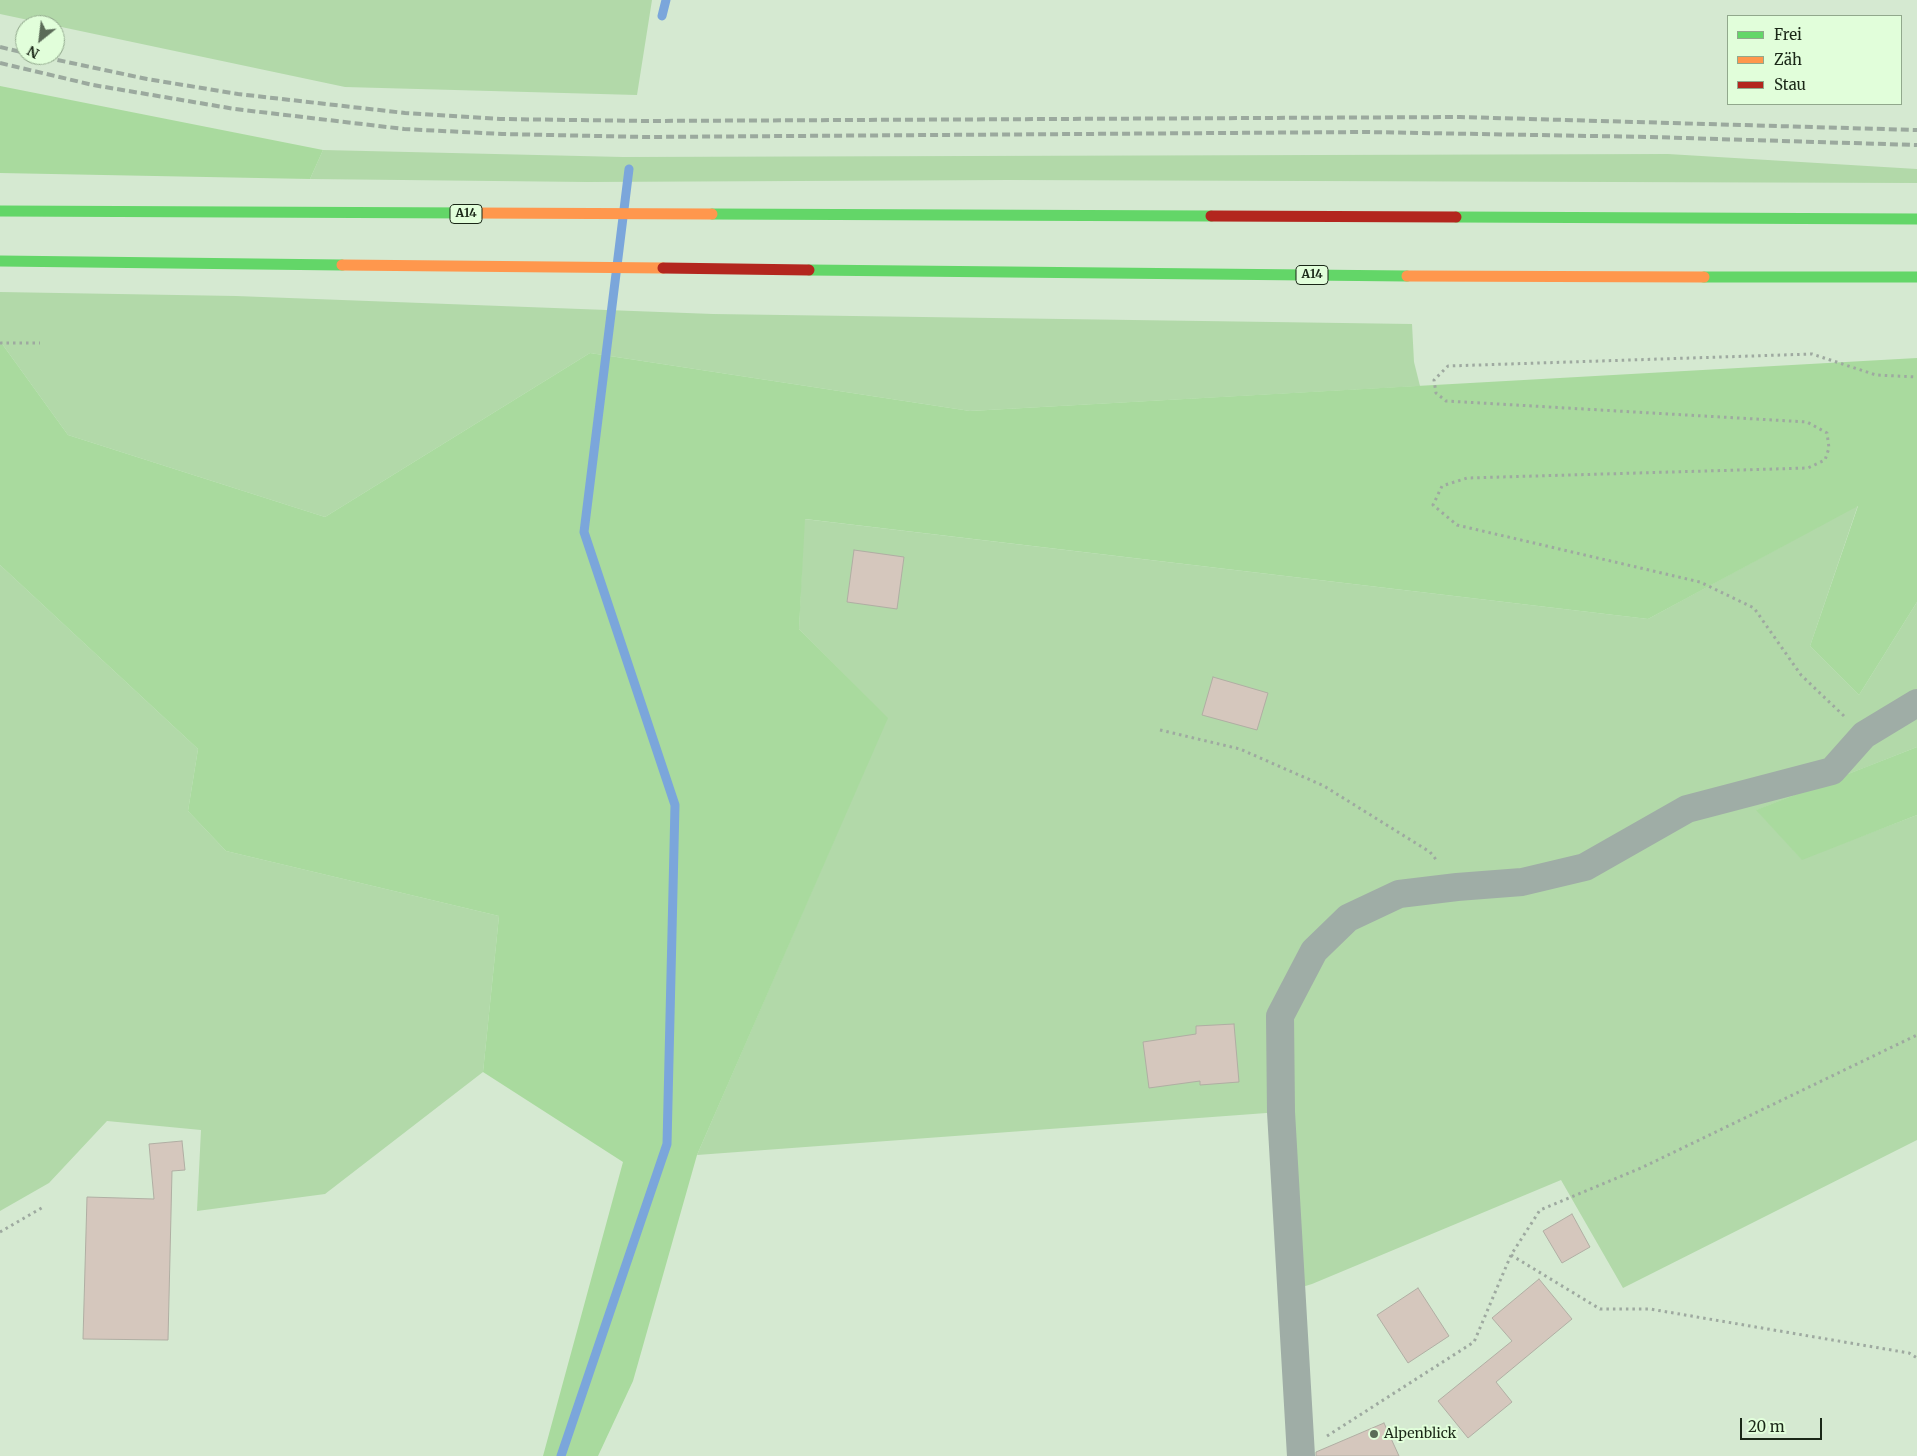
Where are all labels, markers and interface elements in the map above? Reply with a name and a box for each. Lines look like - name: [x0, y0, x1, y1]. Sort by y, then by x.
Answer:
- north arrow: [15, 15, 65, 65]
- legend: [1727, 15, 1902, 105]
- text: Frei: [1774, 25, 1802, 44]
- text: N: [24, 42, 42, 63]
- text: Zäh: [1774, 50, 1802, 69]
- text: Stau: [1774, 75, 1806, 94]
- road number: A14: [450, 204, 482, 223]
- road number: A14: [1296, 266, 1328, 284]
- scale bar: [1742, 1408, 1824, 1440]
- text: 20 m: [1748, 1417, 1785, 1436]
- place label: Alpenblick: [1384, 1426, 1456, 1442]
- marker: Alpenblick: [1368, 1428, 1380, 1440]

